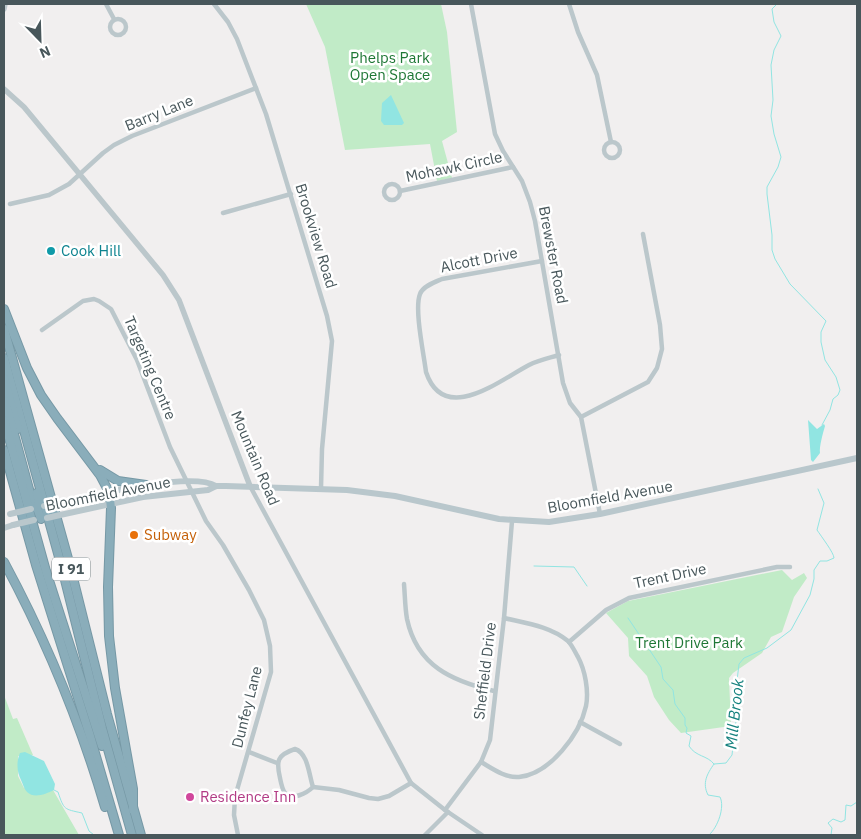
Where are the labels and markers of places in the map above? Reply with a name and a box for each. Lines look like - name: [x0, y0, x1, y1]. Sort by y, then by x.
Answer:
- place label: Cook Hill: [61, 241, 121, 260]
- marker: Cook Hill: [45, 245, 57, 257]
- place label: Subway: [144, 525, 197, 544]
- marker: Subway: [128, 529, 140, 541]
- place label: Residence Inn: [200, 787, 296, 806]
- marker: Residence Inn: [184, 791, 196, 803]

